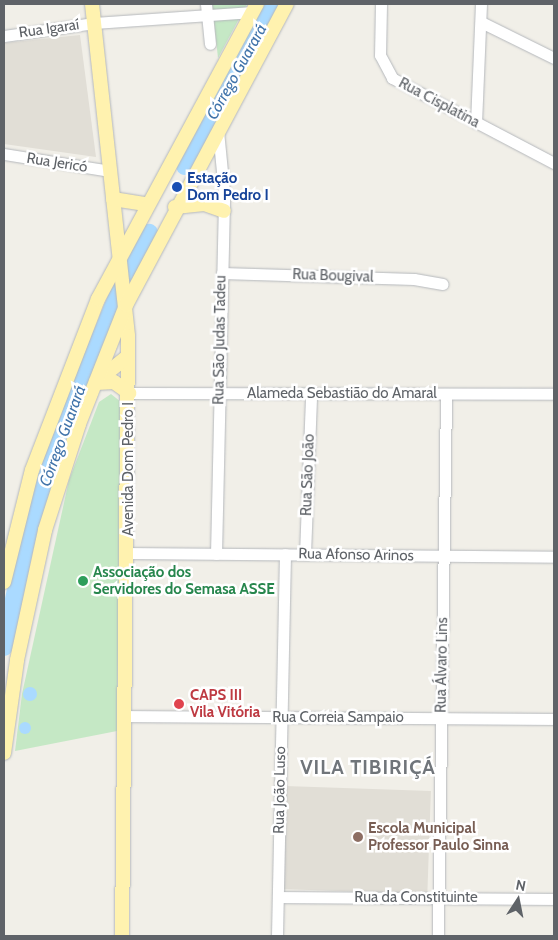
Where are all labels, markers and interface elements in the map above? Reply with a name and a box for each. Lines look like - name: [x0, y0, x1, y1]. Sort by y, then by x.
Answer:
- street label: Rua Igaraí: [18, 16, 80, 42]
- water label: Córrego Guarará: [203, 21, 271, 123]
- street label: Rua Cisplatina: [395, 74, 483, 132]
- street label: Rua Jericó: [25, 149, 89, 177]
- place label: Estação Dom Pedro I: [187, 169, 269, 204]
- marker: Estação Dom Pedro I: [171, 181, 183, 193]
- street label: Rua Bougival: [292, 266, 374, 286]
- street label: Rua São Judas Tadeu: [210, 275, 230, 405]
- water label: Córrego Guarará: [36, 383, 90, 489]
- street label: Alameda Sebastião do Amaral: [247, 385, 437, 403]
- street label: Avenida Dom Pedro I: [120, 402, 138, 536]
- street label: Rua São João: [298, 434, 318, 516]
- street label: Rua Afonso Arinos: [298, 545, 414, 565]
- place label: Associação dos Servidores do Semasa ASSE: [93, 563, 275, 598]
- marker: Associação dos Servidores do Semasa ASSE: [77, 575, 89, 587]
- street label: Rua Álvaro Lins: [432, 617, 452, 713]
- place label: CAPS III Vila Vitória: [190, 686, 260, 721]
- marker: CAPS III Vila Vitória: [172, 697, 186, 711]
- street label: Rua Correia Sampaio: [272, 709, 404, 727]
- street label: Rua João Luso: [270, 746, 290, 834]
- district label: VILA TIBIRIÇÁ: [299, 755, 437, 779]
- place label: Escola Municipal Professor Paulo Sinna: [368, 819, 509, 854]
- marker: Escola Municipal Professor Paulo Sinna: [352, 831, 364, 843]
- north arrow: [493, 875, 543, 925]
- text: N: [514, 875, 527, 895]
- street label: Rua da Constituinte: [354, 889, 478, 907]

